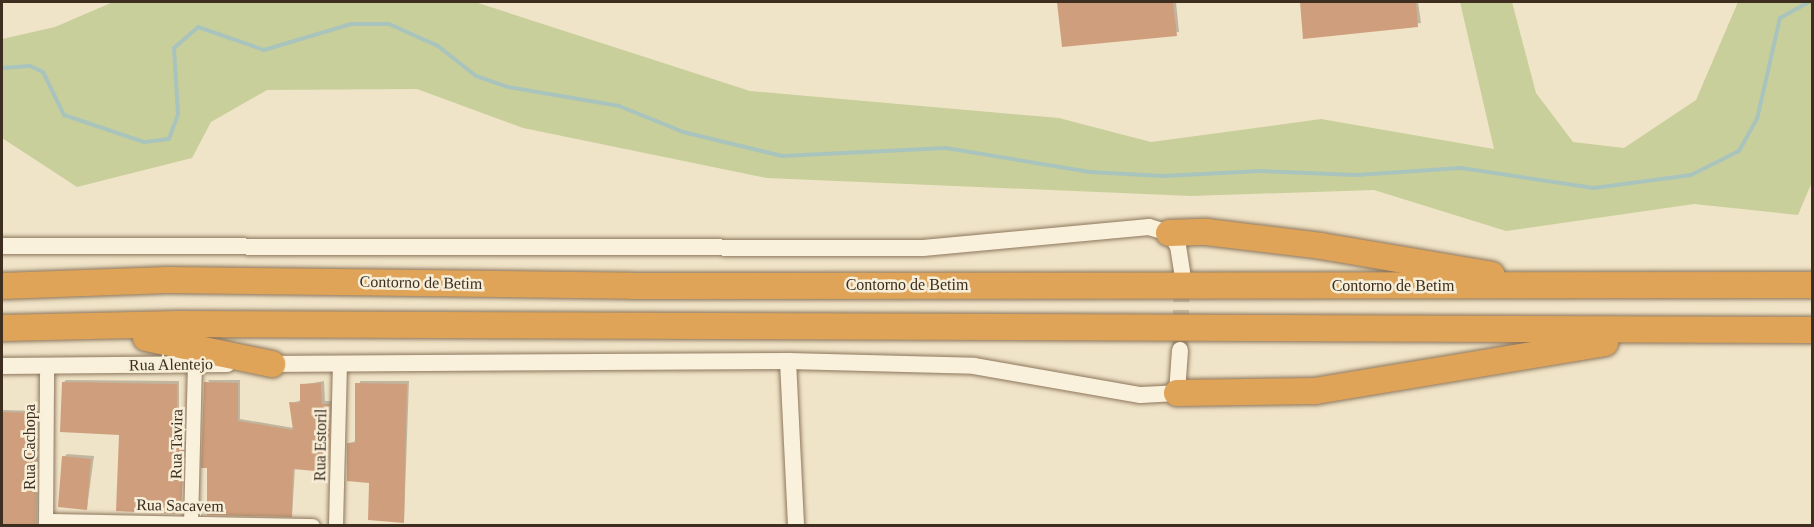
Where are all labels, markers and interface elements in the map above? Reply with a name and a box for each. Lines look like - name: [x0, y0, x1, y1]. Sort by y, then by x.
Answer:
- street label: Contorno de Betim: [360, 272, 482, 294]
- street label: Contorno de Betim: [846, 275, 968, 295]
- street label: Contorno de Betim: [1332, 276, 1454, 296]
- street label: Rua Alentejo: [128, 355, 214, 375]
- street label: Rua Cachopa: [20, 404, 40, 490]
- street label: Rua Tavira: [167, 409, 187, 479]
- street label: Rua Estoril: [311, 409, 331, 481]
- street label: Rua Sacavem: [136, 496, 224, 516]

